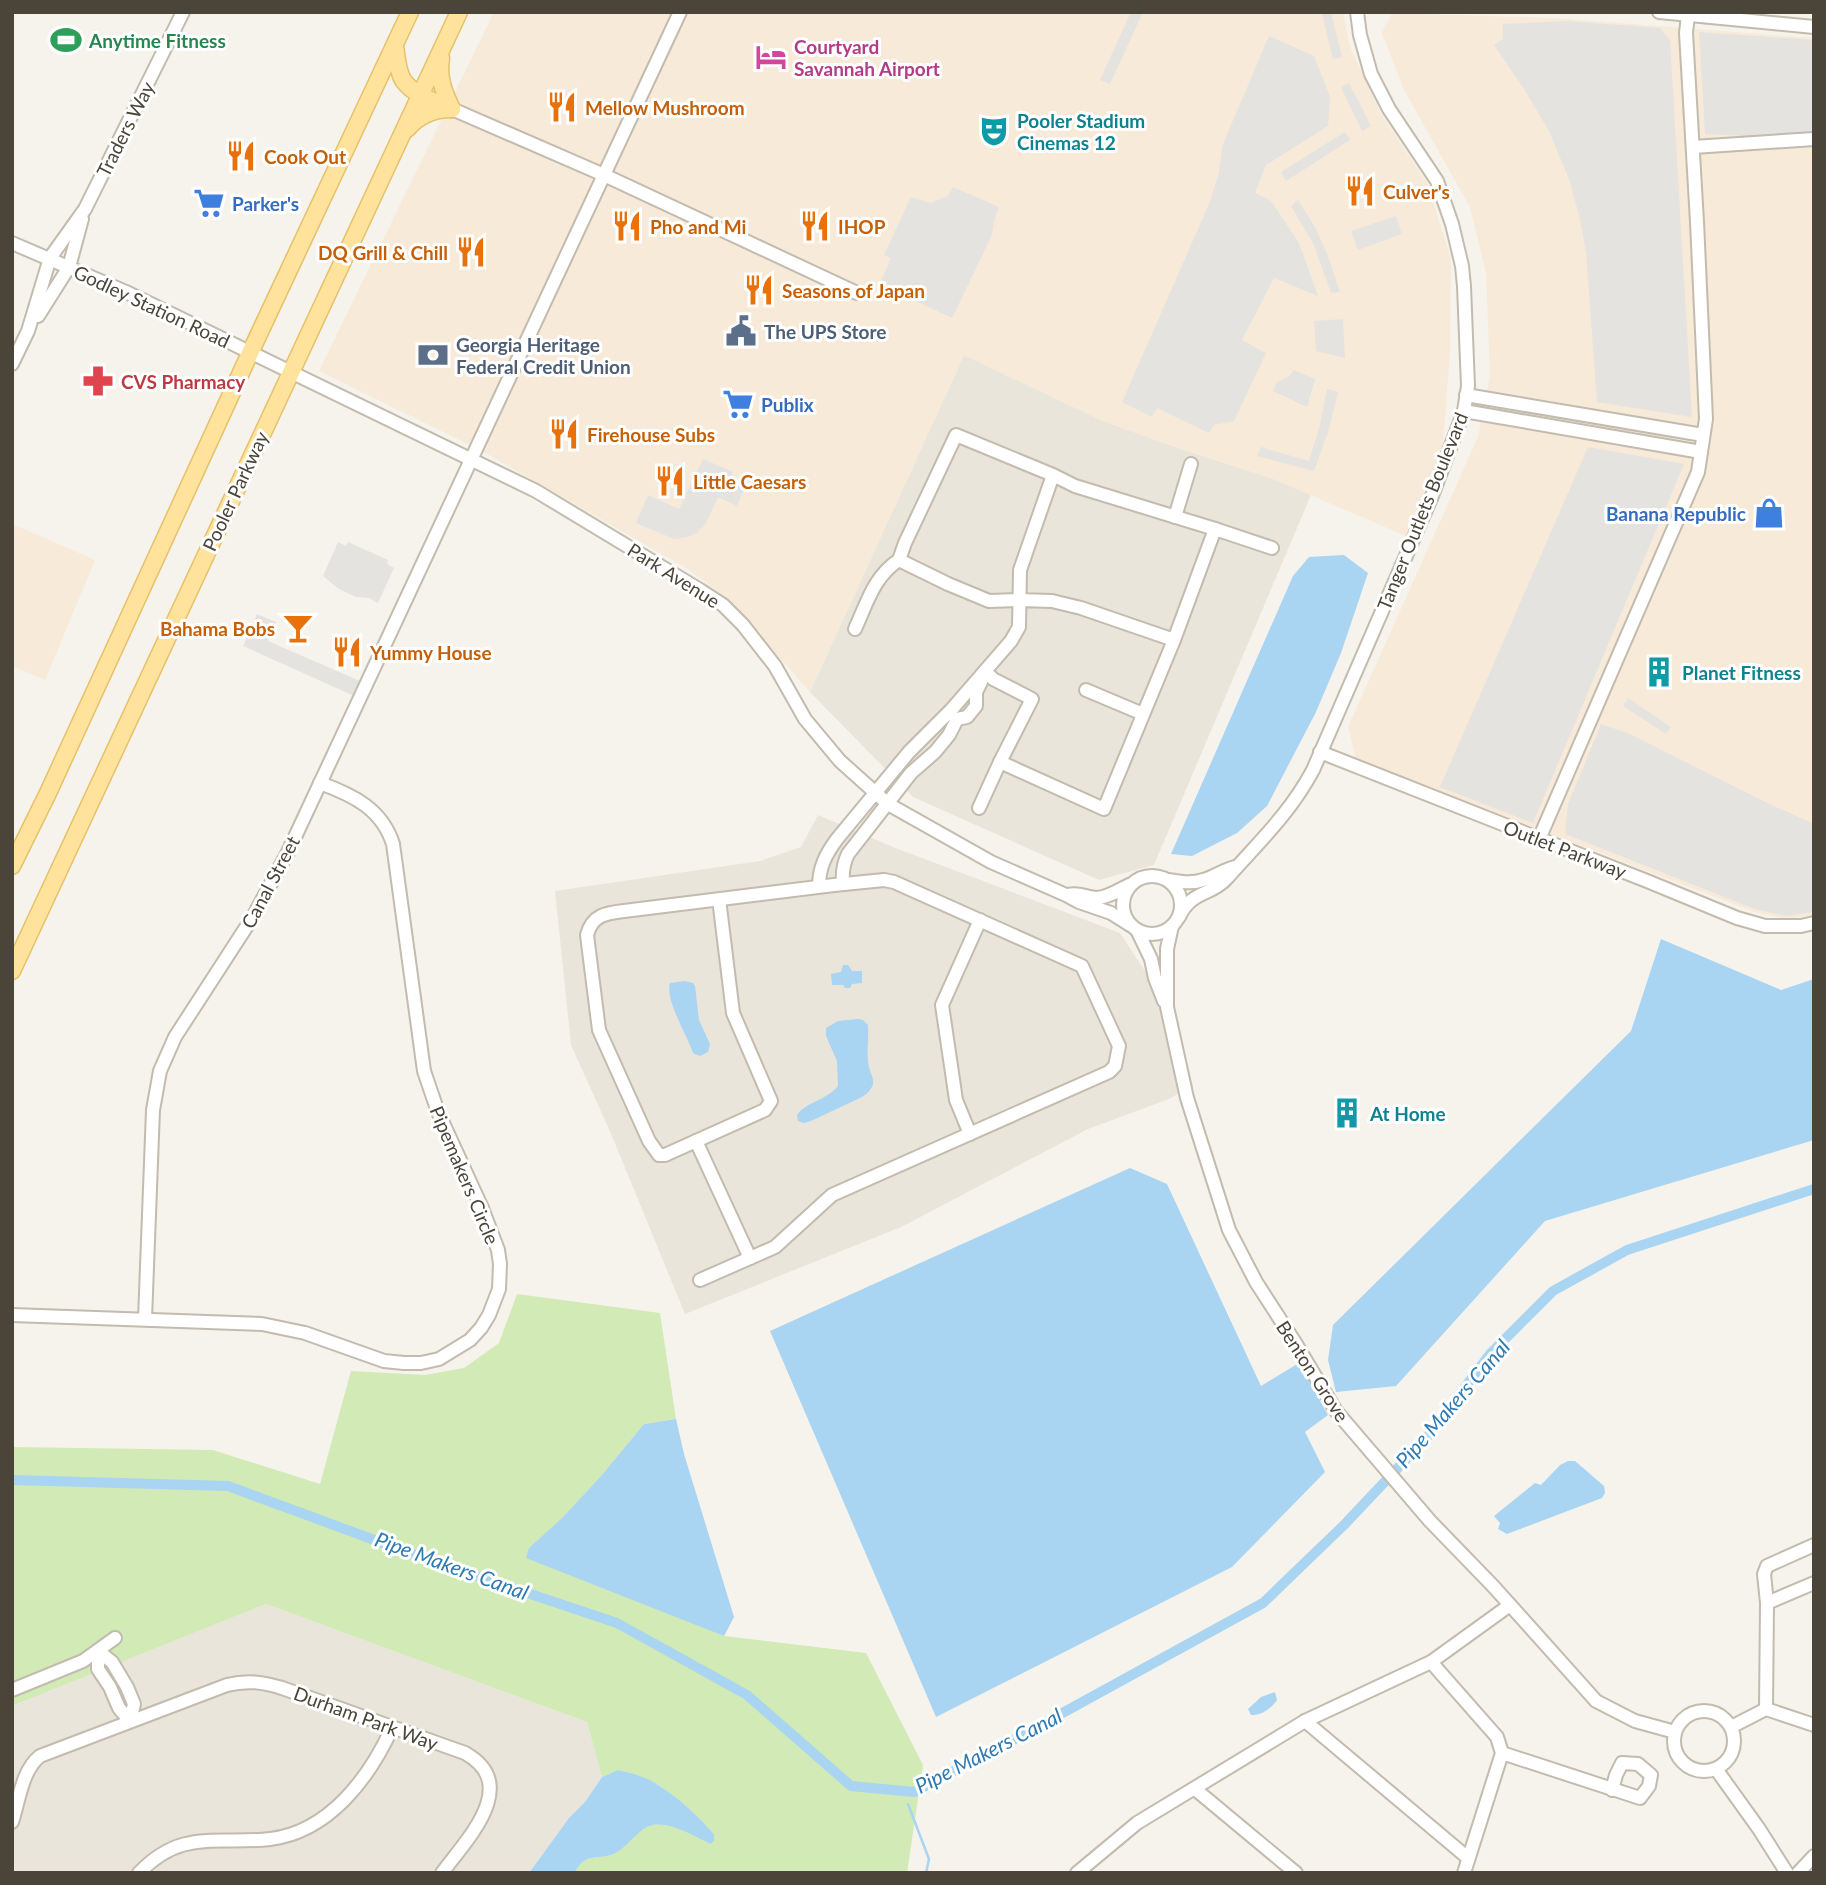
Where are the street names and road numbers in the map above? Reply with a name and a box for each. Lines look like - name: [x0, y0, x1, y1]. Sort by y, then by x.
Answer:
- street label: Traders Way: [91, 78, 159, 180]
- street label: Godley Station Road: [70, 260, 234, 352]
- street label: Tanger Outlets Boulevard: [1372, 409, 1472, 613]
- street label: Pooler Parkway: [197, 427, 273, 554]
- street label: Park Avenue: [624, 538, 724, 612]
- street label: Outlet Parkway: [1500, 815, 1630, 883]
- street label: Canal Street: [236, 832, 304, 932]
- street label: Pipemakers Circle: [425, 1102, 505, 1248]
- street label: Benton Grove: [1272, 1316, 1354, 1426]
- street label: Durham Park Way: [291, 1681, 441, 1755]

